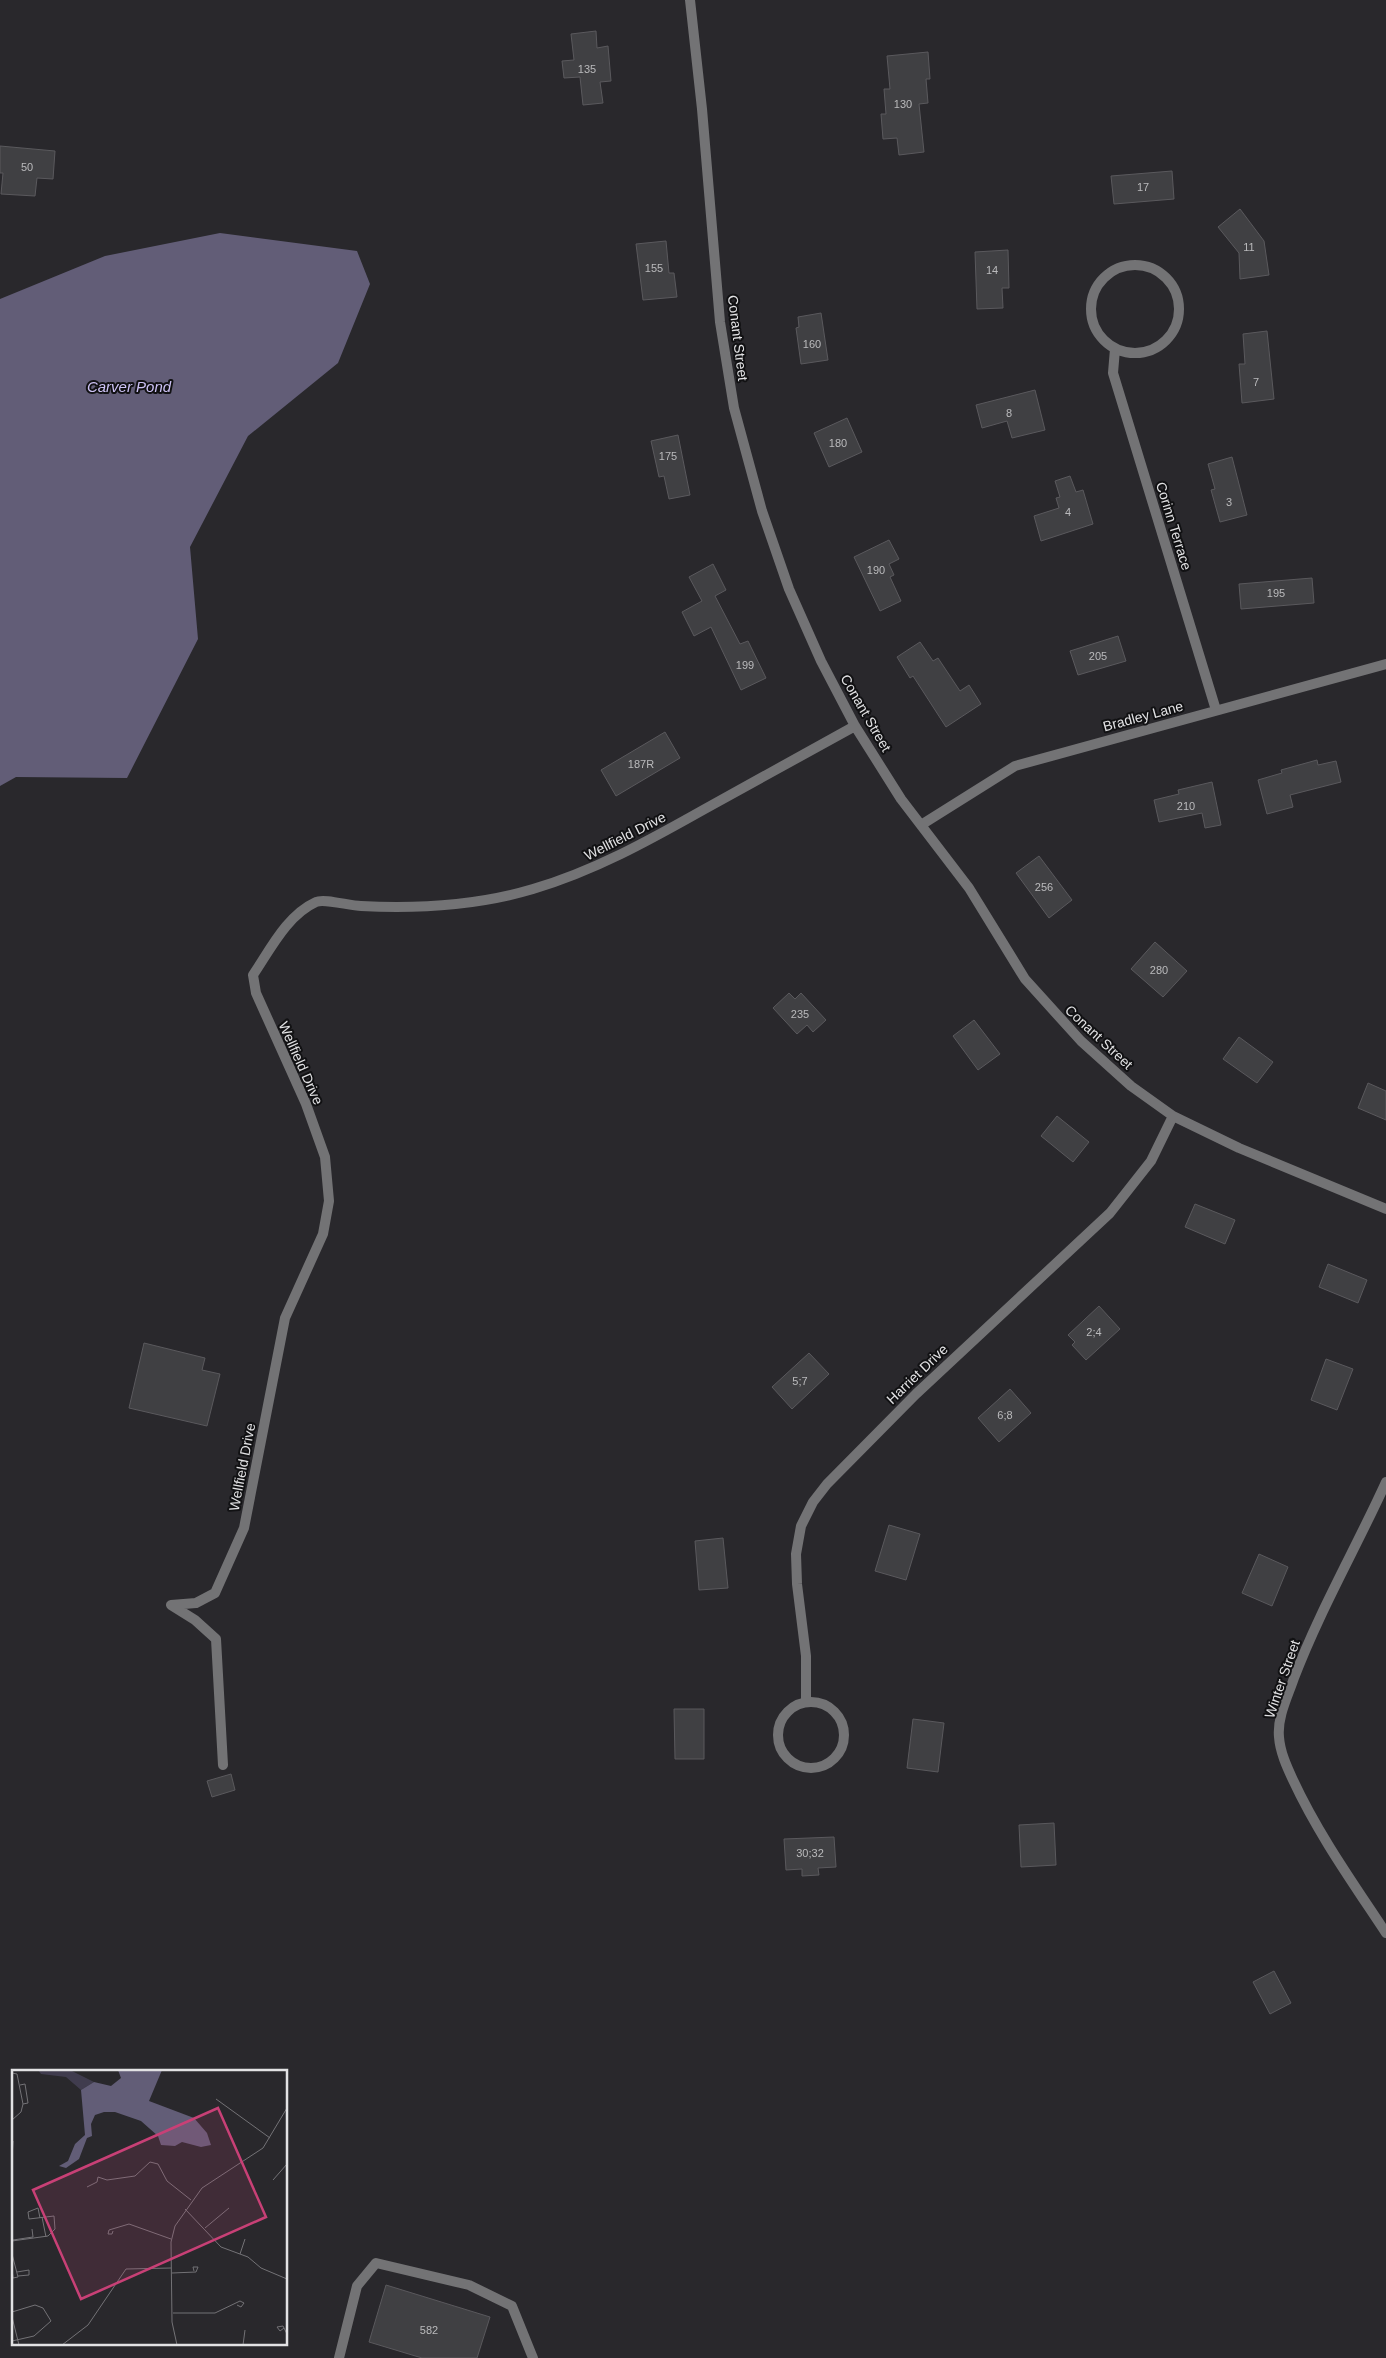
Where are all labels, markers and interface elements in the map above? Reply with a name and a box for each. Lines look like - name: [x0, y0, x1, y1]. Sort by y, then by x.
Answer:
- house number: 135: [578, 63, 596, 75]
- house number: 130: [894, 98, 912, 110]
- house number: 50: [21, 161, 33, 173]
- house number: 17: [1137, 181, 1149, 193]
- house number: 11: [1243, 241, 1255, 253]
- house number: 155: [645, 262, 663, 274]
- house number: 14: [986, 264, 998, 276]
- street label: Conant Street: [725, 294, 751, 382]
- house number: 160: [803, 338, 821, 350]
- house number: 7: [1253, 376, 1259, 388]
- water label: Carver Pond: [87, 378, 172, 395]
- house number: 8: [1006, 407, 1012, 419]
- house number: 180: [829, 437, 847, 449]
- house number: 175: [659, 450, 677, 462]
- street label: Corinn Terrace: [1153, 480, 1195, 572]
- house number: 3: [1226, 496, 1232, 508]
- house number: 4: [1065, 506, 1071, 518]
- house number: 190: [867, 564, 885, 576]
- house number: 195: [1267, 587, 1285, 599]
- house number: 205: [1089, 650, 1107, 662]
- house number: 199: [736, 659, 754, 671]
- street label: Conant Street: [837, 672, 895, 754]
- street label: Bradley Lane: [1101, 698, 1185, 734]
- house number: 187R: [628, 758, 654, 770]
- house number: 210: [1177, 800, 1195, 812]
- street label: Wellfield Drive: [582, 809, 669, 863]
- house number: 256: [1035, 881, 1053, 893]
- house number: 280: [1150, 964, 1168, 976]
- street label: Conant Street: [1062, 1002, 1136, 1072]
- house number: 235: [791, 1008, 809, 1020]
- street label: Wellfield Drive: [276, 1019, 327, 1107]
- house number: 2;4: [1086, 1326, 1102, 1338]
- street label: Harriet Drive: [883, 1341, 951, 1407]
- house number: 5;7: [792, 1375, 808, 1387]
- house number: 6;8: [997, 1409, 1013, 1421]
- street label: Wellfield Drive: [226, 1421, 258, 1512]
- street label: Winter Street: [1261, 1638, 1303, 1720]
- house number: 30;32: [796, 1847, 824, 1859]
- inset map: [12, 2070, 288, 2346]
- house number: 582: [420, 2324, 438, 2336]

